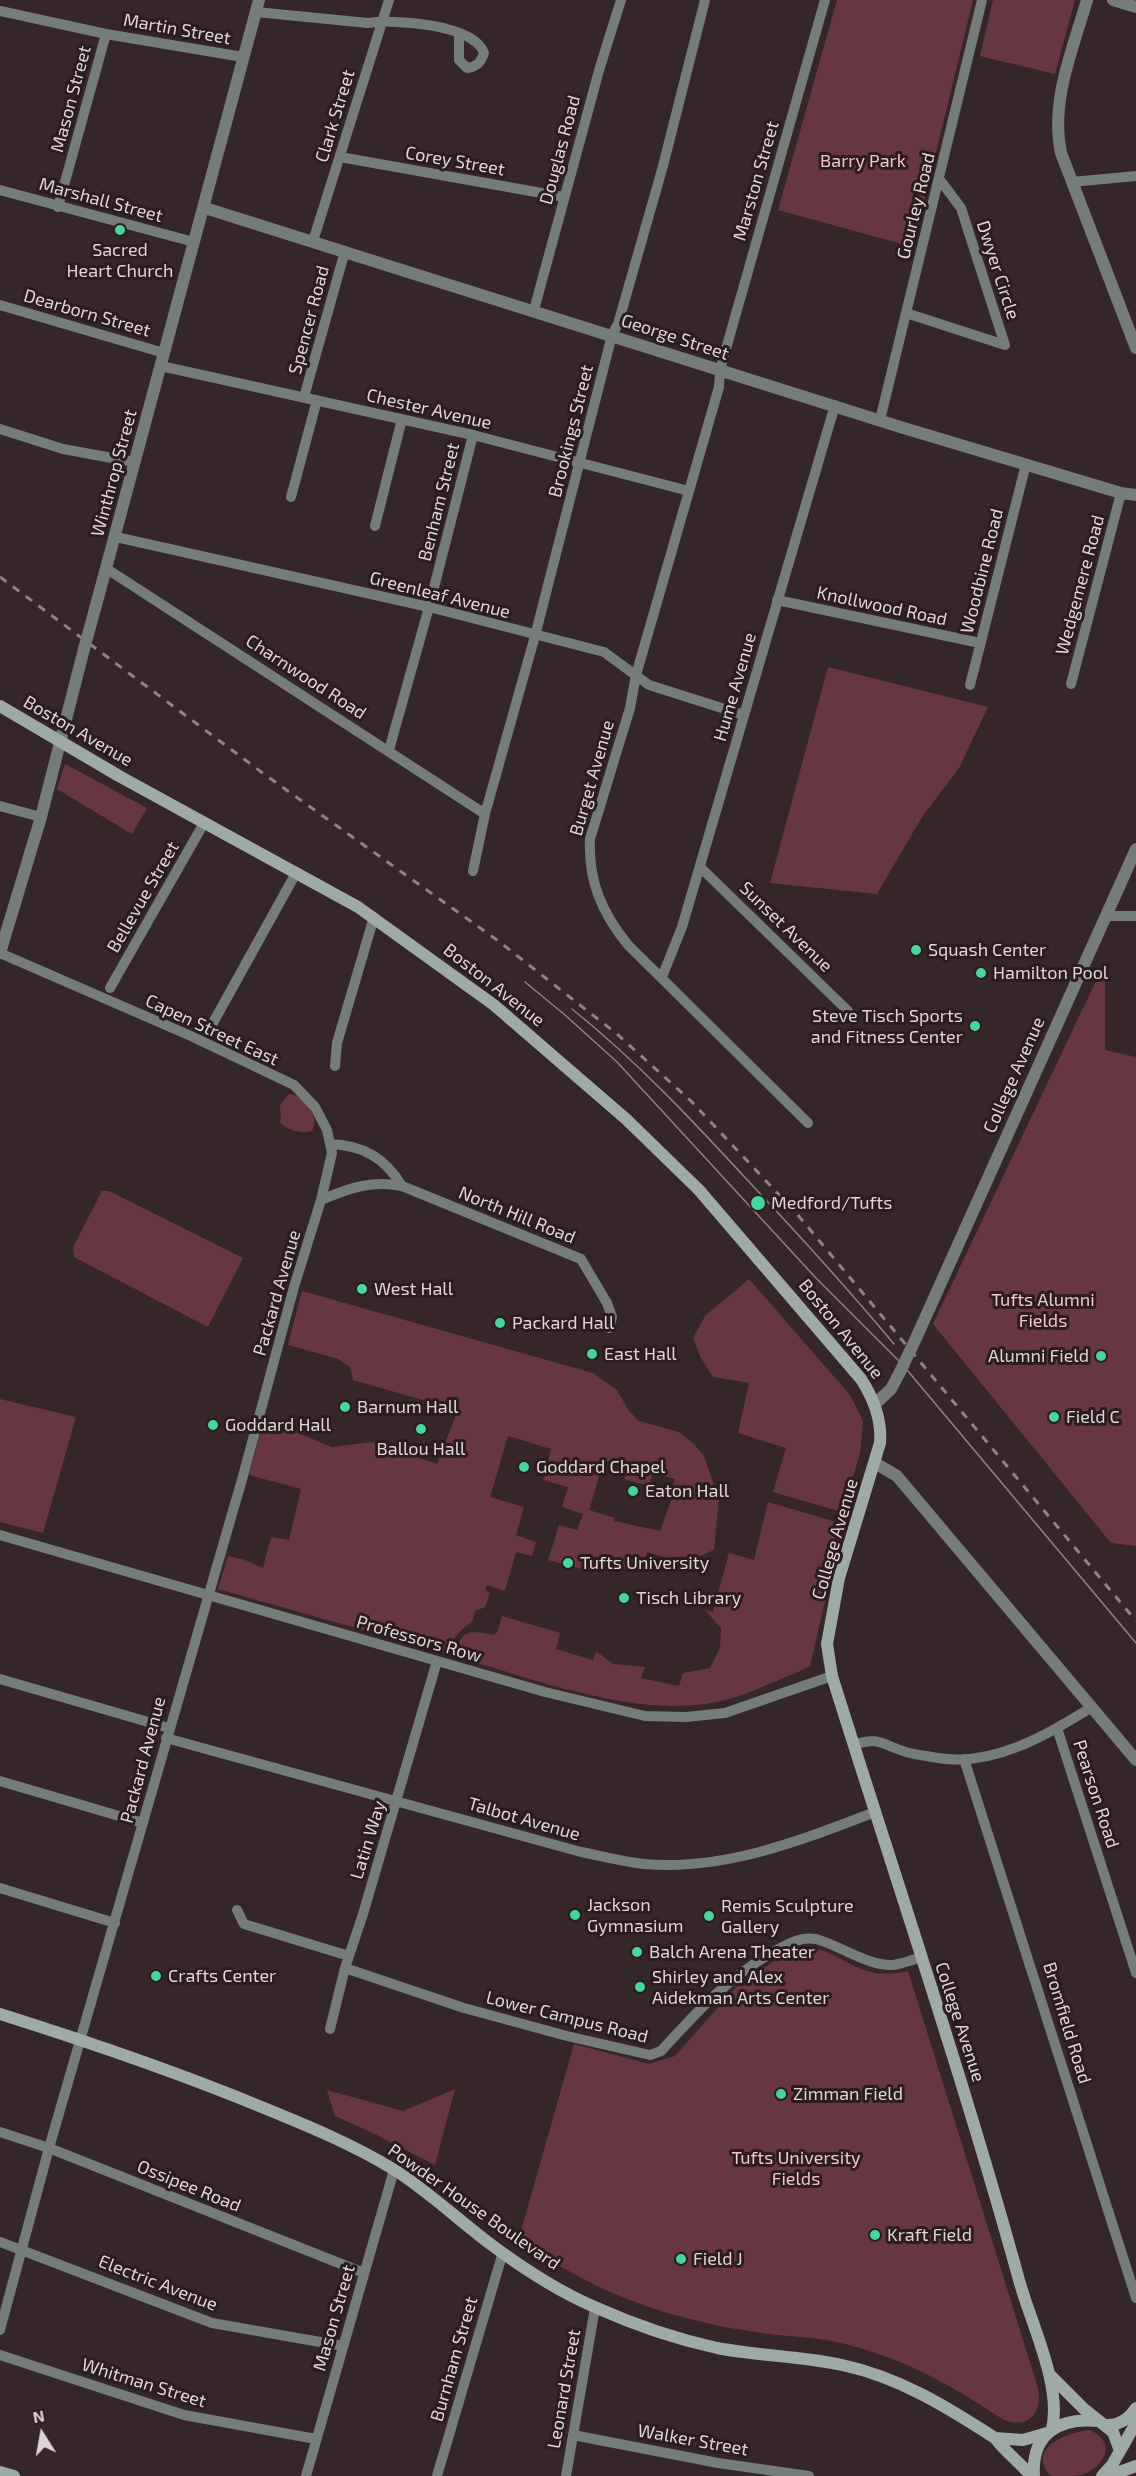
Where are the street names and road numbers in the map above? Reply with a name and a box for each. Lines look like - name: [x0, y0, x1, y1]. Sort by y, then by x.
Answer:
- street label: Martin Street: [122, 9, 232, 49]
- street label: Mason Street: [46, 43, 96, 155]
- street label: Clark Street: [311, 67, 359, 165]
- street label: Douglas Road: [535, 93, 585, 207]
- street label: Marston Street: [729, 119, 783, 243]
- street label: Corey Street: [404, 142, 506, 180]
- street label: Gourley Road: [892, 151, 940, 261]
- street label: Marshall Street: [37, 173, 165, 227]
- street label: Dwyer Circle: [972, 218, 1024, 322]
- street label: Spencer Road: [284, 263, 334, 377]
- street label: Dearborn Street: [21, 285, 153, 341]
- street label: George Street: [618, 309, 732, 365]
- street label: Brookings Street: [544, 362, 598, 500]
- street label: Chester Avenue: [364, 384, 494, 434]
- street label: Winthrop Street: [87, 407, 141, 539]
- street label: Benham Street: [414, 440, 464, 564]
- street label: Woodbine Road: [956, 506, 1008, 636]
- street label: Wedgemere Road: [1051, 513, 1109, 657]
- street label: Greenleaf Avenue: [367, 567, 513, 623]
- street label: Knollwood Road: [815, 582, 949, 630]
- street label: Charnwood Road: [242, 630, 370, 724]
- street label: Hume Avenue: [709, 630, 761, 744]
- street label: Boston Avenue: [20, 691, 136, 771]
- street label: Burget Avenue: [565, 718, 619, 838]
- street label: Bellevue Street: [102, 838, 184, 956]
- street label: Sunset Avenue: [735, 877, 837, 977]
- street label: Boston Avenue: [439, 939, 549, 1031]
- street label: Capen Street East: [142, 990, 282, 1070]
- street label: College Avenue: [979, 1014, 1049, 1136]
- street label: North Hill Road: [455, 1182, 579, 1248]
- street label: Packard Avenue: [249, 1228, 305, 1358]
- street label: Boston Avenue: [794, 1275, 888, 1383]
- street label: College Avenue: [807, 1476, 863, 1602]
- street label: Professors Row: [354, 1611, 484, 1667]
- street label: Packard Avenue: [116, 1694, 170, 1826]
- street label: Pearson Road: [1068, 1737, 1124, 1851]
- street label: Talbot Avenue: [465, 1793, 583, 1845]
- street label: Latin Way: [346, 1798, 390, 1882]
- street label: College Avenue: [930, 1959, 990, 2085]
- street label: Bromfield Road: [1038, 1960, 1096, 2086]
- street label: Lower Campus Road: [484, 1986, 650, 2048]
- street label: Powder House Boulevard: [384, 2139, 564, 2275]
- street label: Ossipee Road: [134, 2155, 244, 2217]
- street label: Electric Avenue: [96, 2250, 220, 2316]
- street label: Mason Street: [309, 2262, 359, 2374]
- street label: Burnham Street: [426, 2294, 482, 2424]
- street label: Leonard Street: [543, 2328, 585, 2450]
- street label: Whitman Street: [79, 2354, 209, 2412]
- street label: Walker Street: [636, 2420, 750, 2460]

